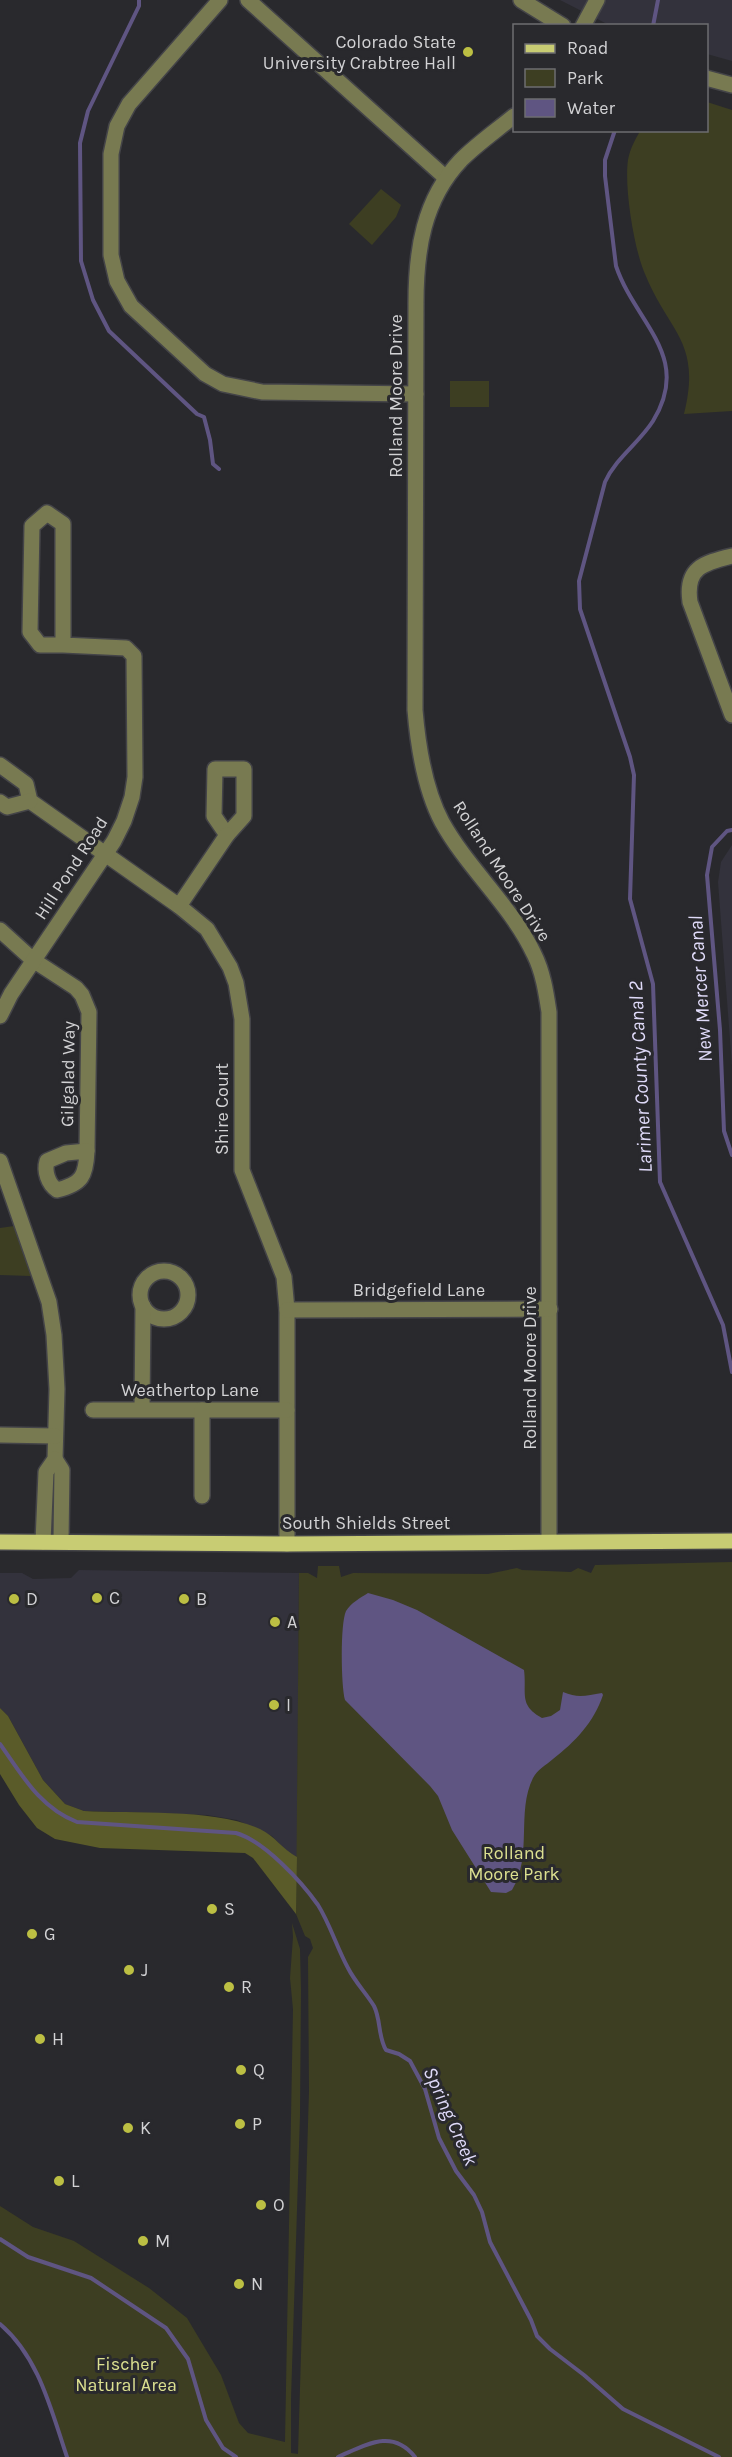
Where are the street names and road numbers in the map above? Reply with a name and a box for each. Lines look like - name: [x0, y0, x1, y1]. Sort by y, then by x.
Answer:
- street label: Rolland Moore Drive: [385, 314, 407, 478]
- street label: Rolland Moore Drive: [448, 796, 556, 946]
- street label: Hill Pond Road: [29, 812, 113, 924]
- street label: Gilgalad Way: [56, 1020, 80, 1127]
- street label: Shire Court: [211, 1063, 233, 1155]
- street label: Bridgefield Lane: [353, 1279, 485, 1301]
- street label: Rolland Moore Drive: [519, 1286, 541, 1450]
- street label: Weathertop Lane: [121, 1379, 259, 1401]
- street label: South Shields Street: [282, 1512, 451, 1534]

